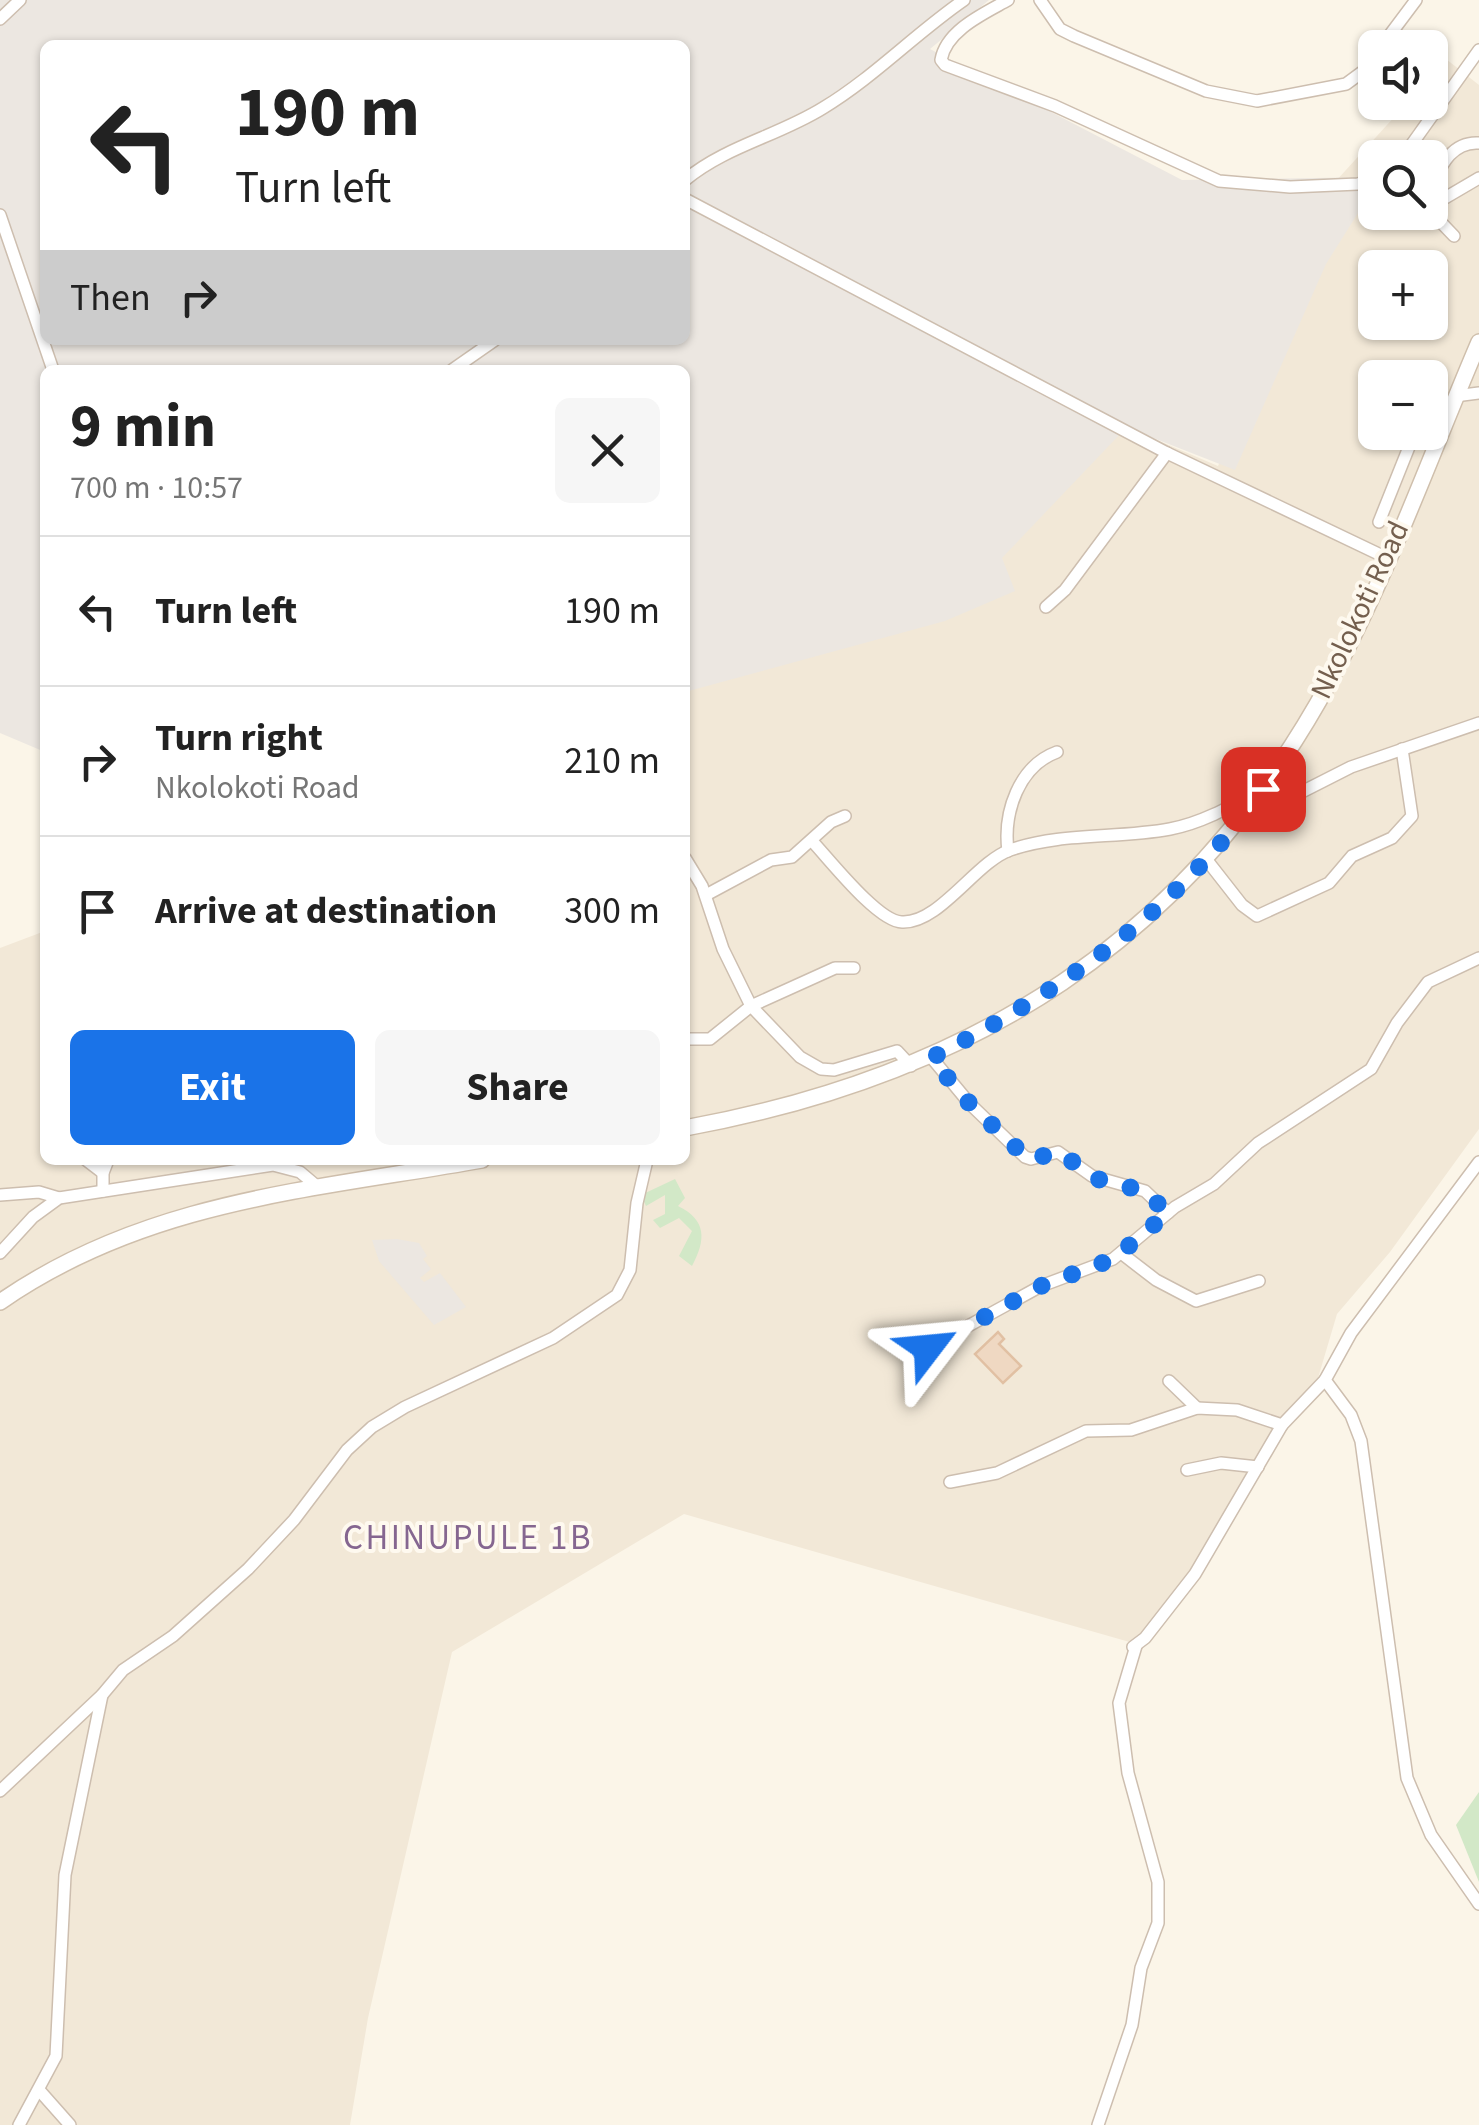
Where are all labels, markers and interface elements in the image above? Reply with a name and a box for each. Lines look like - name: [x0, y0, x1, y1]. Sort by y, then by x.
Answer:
- map controls: [1358, 30, 1448, 450]
- button: sound: [1358, 30, 1448, 120]
- text: 190 m: [235, 63, 420, 163]
- icon: left: [70, 80, 200, 210]
- button: search: [1358, 140, 1448, 230]
- text: Turn left: [235, 156, 391, 220]
- button: +: [1358, 250, 1448, 340]
- icon: right: [171, 270, 226, 325]
- text: Then: [70, 271, 151, 325]
- button: −: [1358, 360, 1448, 450]
- text: 9 min: [70, 385, 216, 470]
- button: close: [555, 398, 660, 503]
- text: 700 m · 10:57: [70, 465, 243, 511]
- street label: Nkolokoti Road: [1300, 514, 1420, 706]
- icon: left: [70, 584, 125, 639]
- text: Turn left: [155, 584, 297, 638]
- text: 190 m: [564, 584, 660, 638]
- text: Turn right: [155, 711, 323, 765]
- icon: right: [70, 734, 125, 789]
- text: 210 m: [564, 734, 660, 788]
- pin: [1221, 747, 1306, 832]
- icon: arrive: [1236, 762, 1291, 817]
- text: Nkolokoti Road: [155, 765, 360, 811]
- icon: arrive: [70, 884, 125, 939]
- text: Arrive at destination: [155, 884, 497, 938]
- text: 300 m: [564, 884, 660, 938]
- button: Exit: [70, 1030, 355, 1145]
- button: Share: [375, 1030, 660, 1145]
- position arrow: [876, 1296, 980, 1400]
- district label: CHINUPULE 1B: [343, 1513, 593, 1563]

